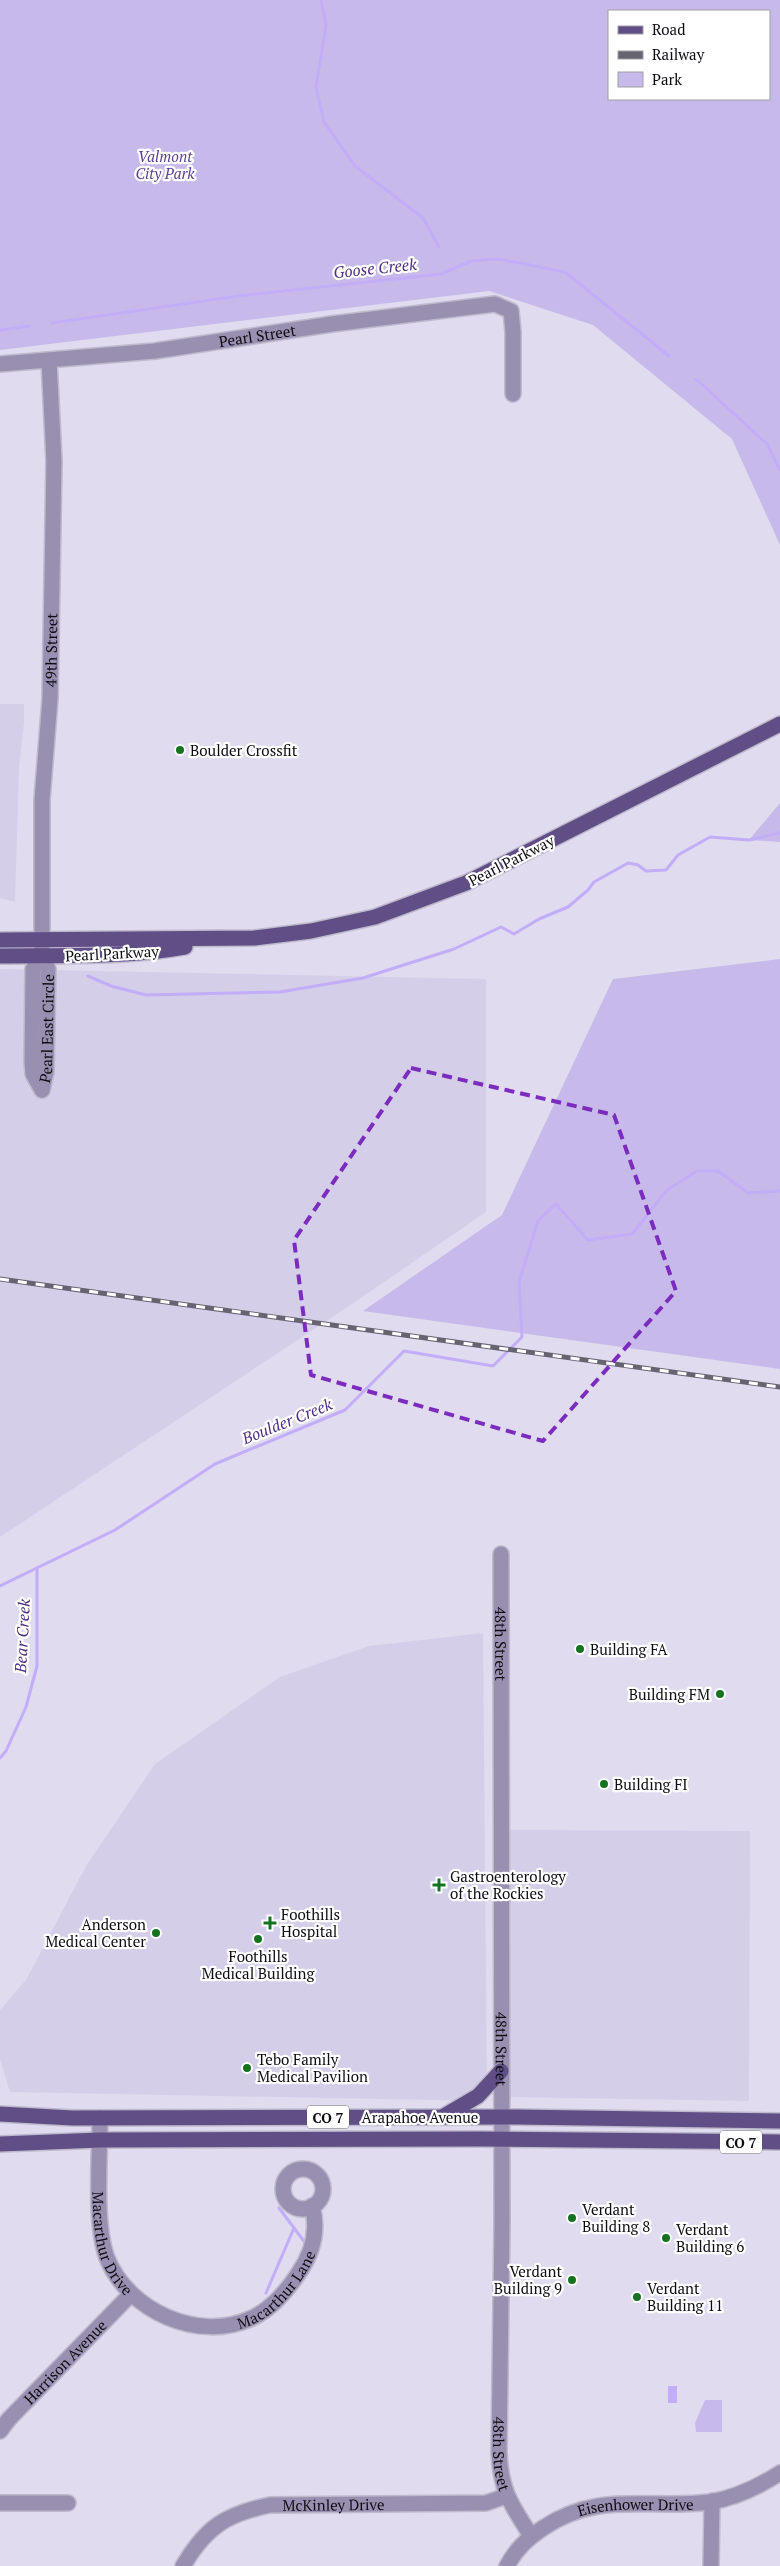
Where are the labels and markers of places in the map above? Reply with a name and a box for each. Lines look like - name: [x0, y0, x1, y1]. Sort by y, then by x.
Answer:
- place label: Boulder Crossfit: [190, 740, 298, 760]
- marker: Boulder Crossfit: [174, 744, 186, 756]
- place label: Building FA: [590, 1639, 668, 1659]
- marker: Building FA: [574, 1643, 586, 1655]
- place label: Building FM: [629, 1684, 710, 1704]
- marker: Building FM: [714, 1688, 726, 1700]
- place label: Building FI: [614, 1774, 688, 1794]
- marker: Building FI: [598, 1778, 610, 1790]
- place label: Gastroenterology of the Rockies: [450, 1866, 566, 1903]
- marker: Gastroenterology of the Rockies: [432, 1878, 446, 1892]
- place label: Foothills Hospital: [281, 1904, 340, 1941]
- place label: Anderson Medical Center: [45, 1914, 146, 1951]
- marker: Foothills Hospital: [263, 1916, 277, 1930]
- marker: Anderson Medical Center: [150, 1927, 162, 1939]
- marker: Foothills Medical Building: [252, 1933, 264, 1945]
- place label: Foothills Medical Building: [202, 1946, 315, 1983]
- place label: Tebo Family Medical Pavilion: [257, 2049, 368, 2086]
- marker: Tebo Family Medical Pavilion: [241, 2062, 253, 2074]
- place label: Verdant Building 8: [582, 2199, 650, 2236]
- marker: Verdant Building 8: [566, 2212, 578, 2224]
- place label: Verdant Building 6: [676, 2219, 744, 2256]
- marker: Verdant Building 6: [660, 2232, 672, 2244]
- place label: Verdant Building 9: [494, 2261, 562, 2298]
- marker: Verdant Building 9: [566, 2274, 578, 2286]
- place label: Verdant Building 11: [647, 2278, 723, 2315]
- marker: Verdant Building 11: [631, 2291, 643, 2303]

